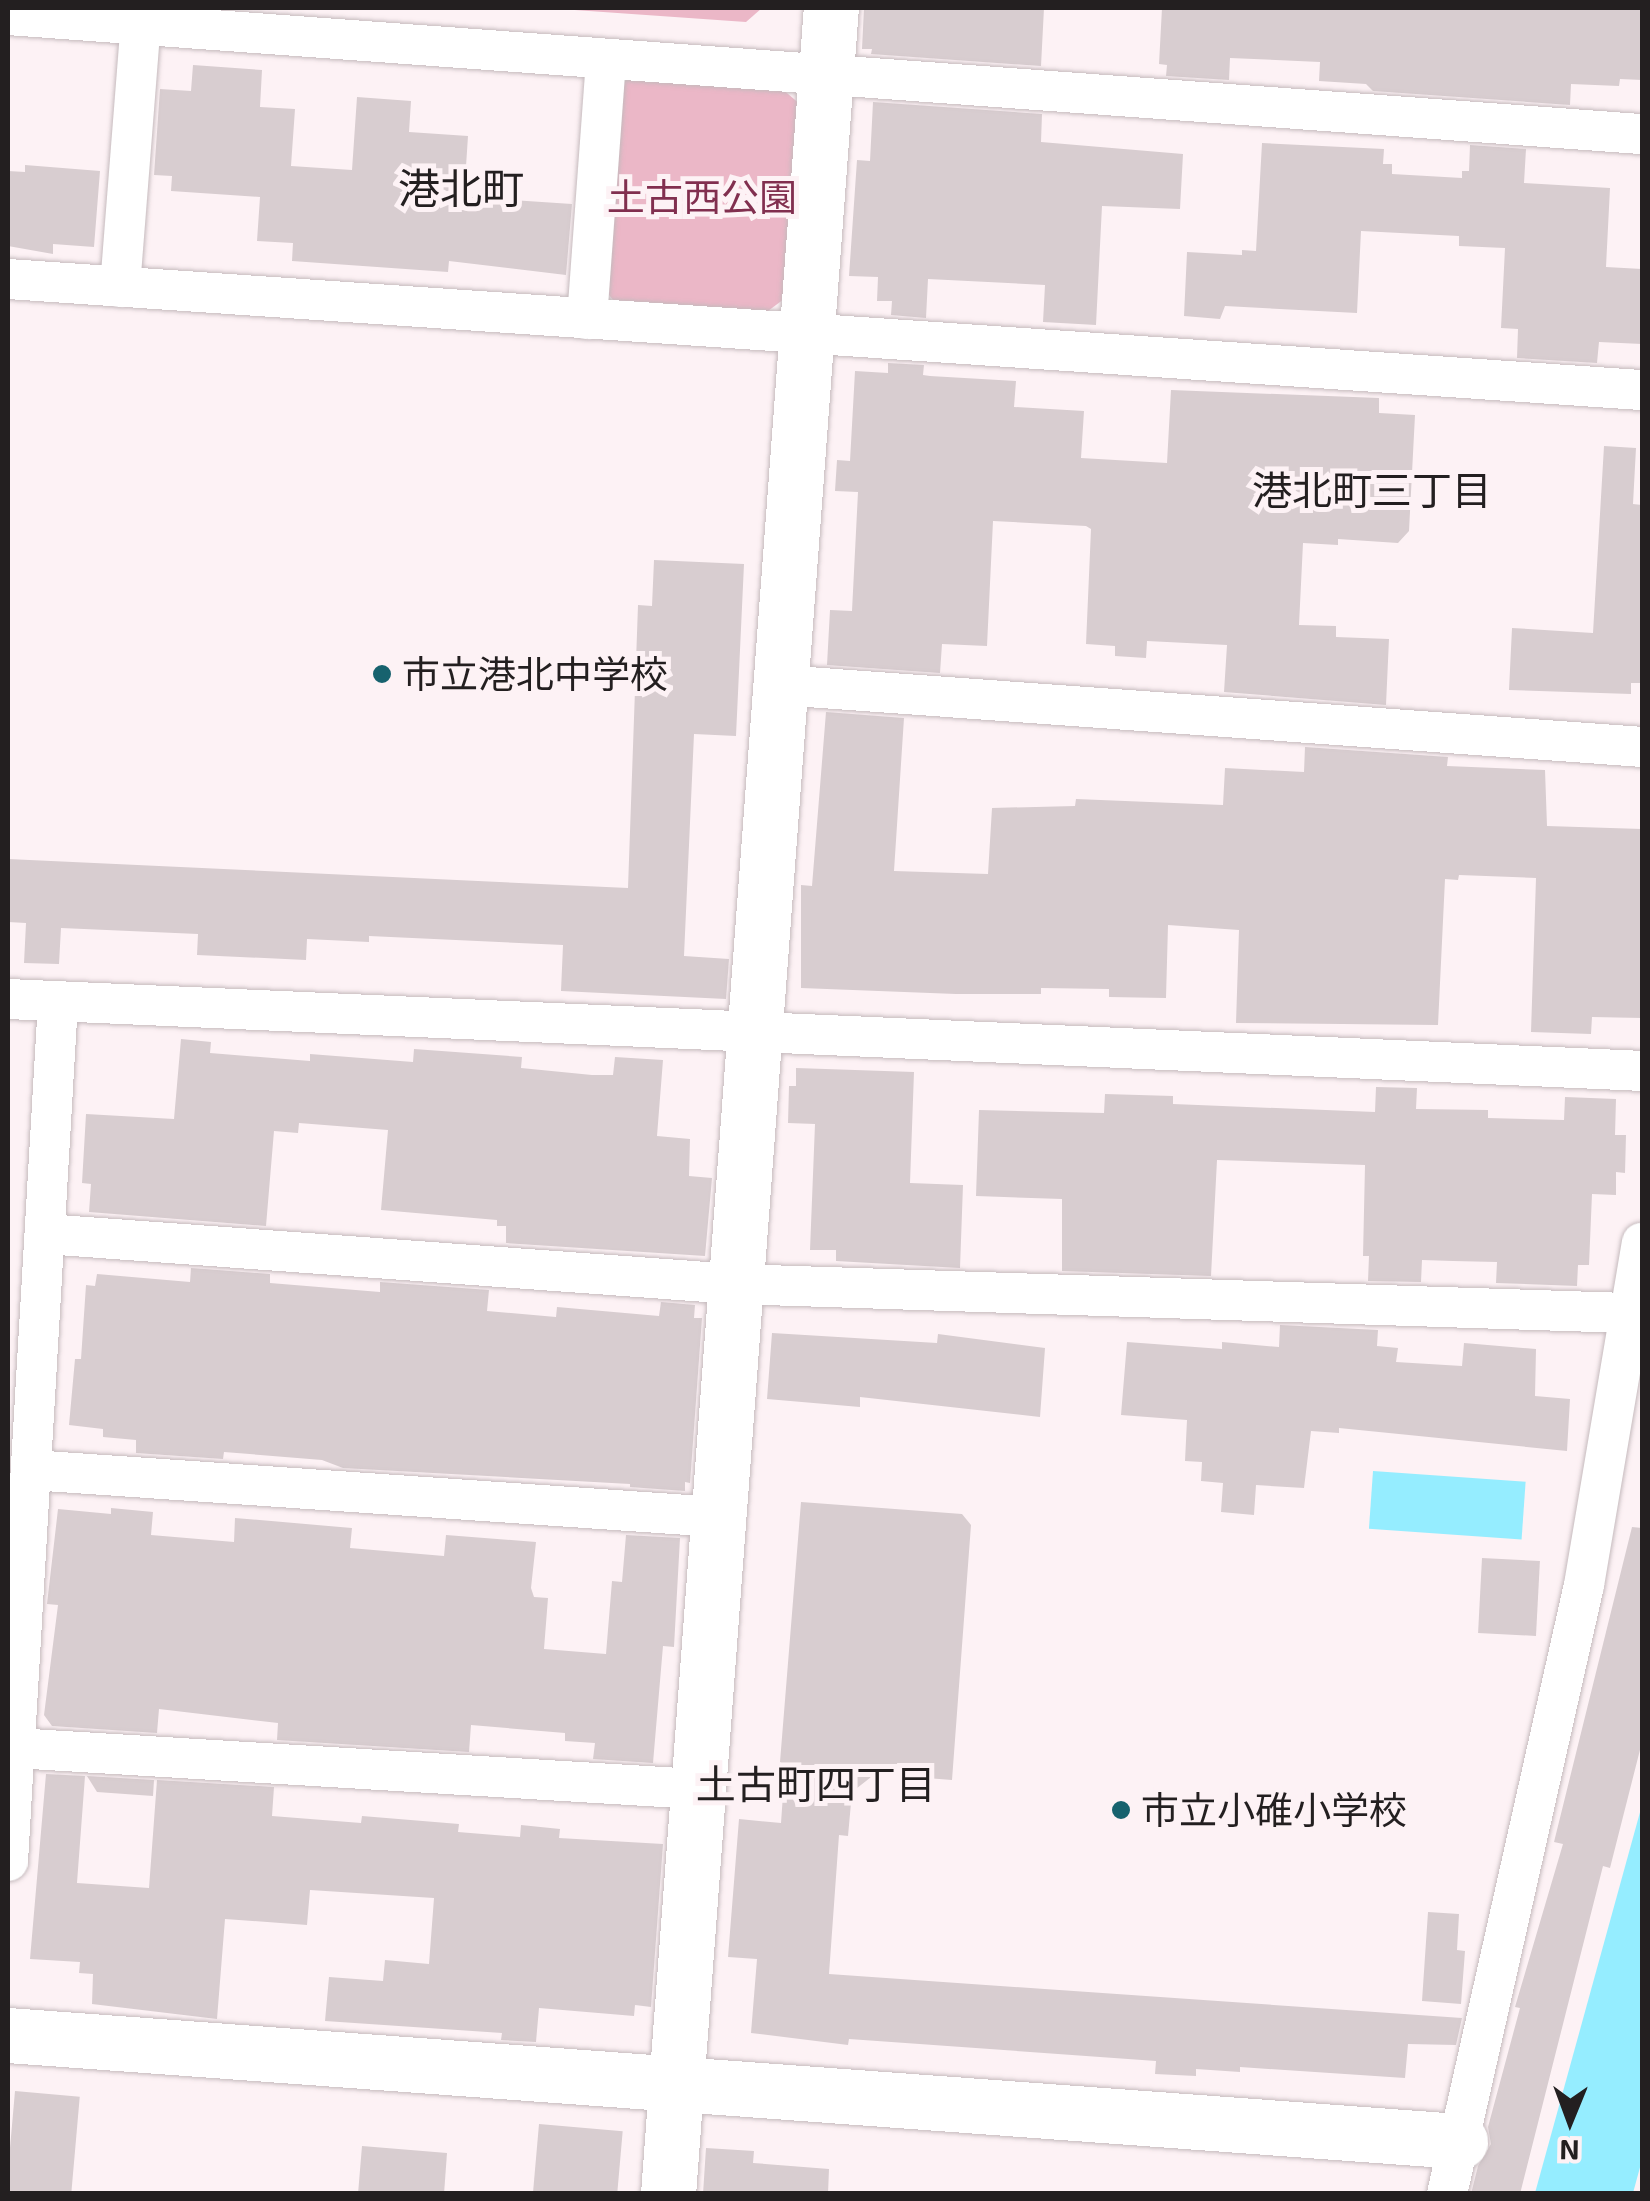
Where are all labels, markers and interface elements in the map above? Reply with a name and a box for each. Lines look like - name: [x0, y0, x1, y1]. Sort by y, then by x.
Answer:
- district label: 港北町: [398, 162, 524, 212]
- park label: 土古西公園: [607, 174, 797, 220]
- district label: 港北町三丁目: [1252, 465, 1492, 513]
- place label: 市立港北中学校: [402, 651, 668, 697]
- marker: 市立港北中学校: [371, 663, 393, 685]
- district label: 土古町四丁目: [696, 1759, 936, 1807]
- place label: 市立小碓小学校: [1141, 1787, 1407, 1833]
- marker: 市立小碓小学校: [1110, 1799, 1132, 1821]
- north arrow: [1520, 2071, 1620, 2171]
- text: N: [1559, 2134, 1580, 2168]

